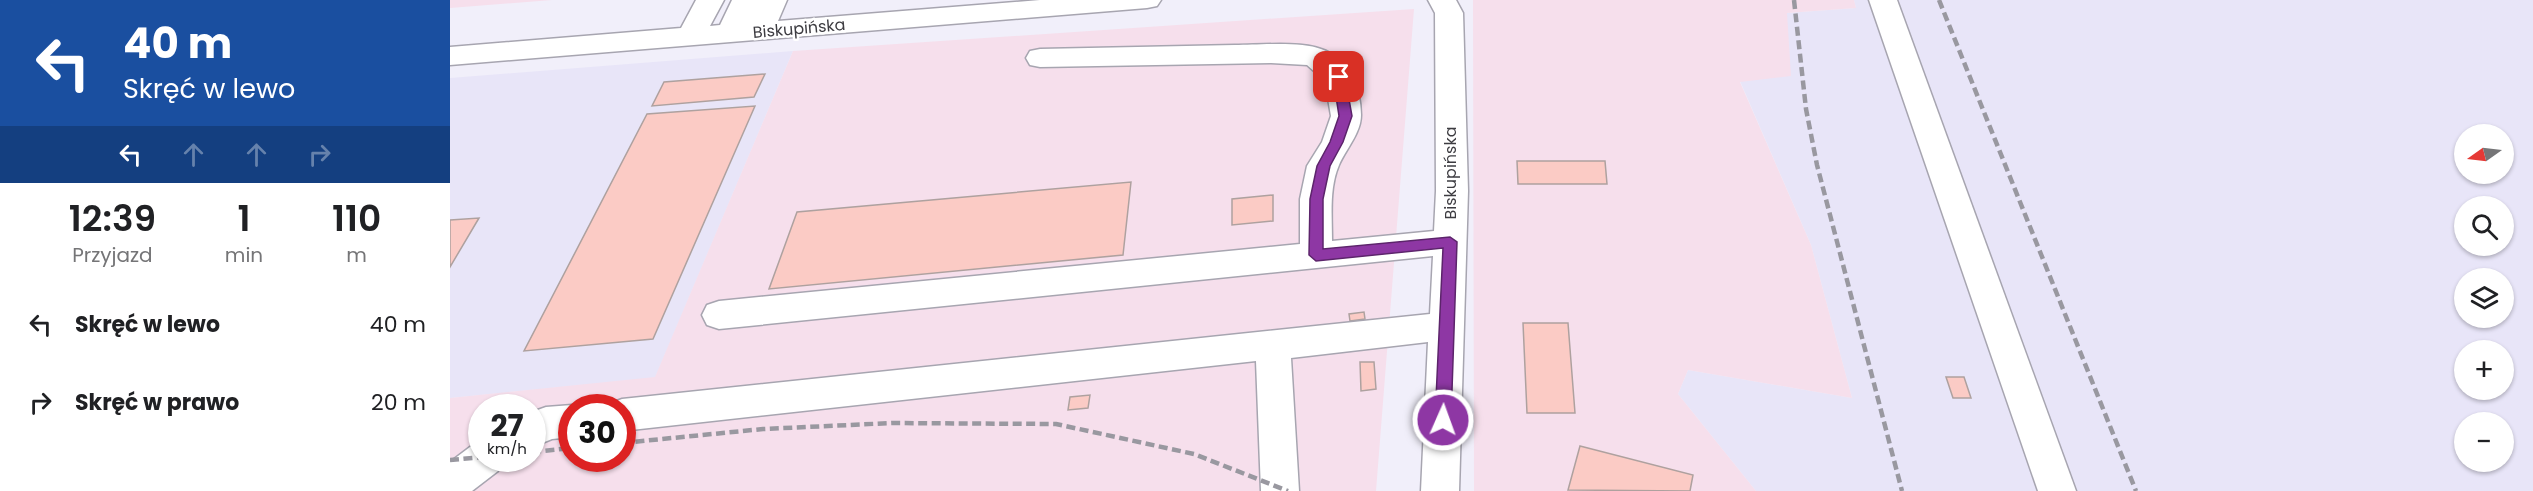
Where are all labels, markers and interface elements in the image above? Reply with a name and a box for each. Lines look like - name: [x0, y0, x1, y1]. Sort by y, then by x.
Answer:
- street label: Biskupińska: [752, 13, 846, 44]
- text: 40 m: [123, 14, 232, 73]
- icon: left: [24, 24, 102, 102]
- pin: [1313, 51, 1364, 102]
- icon: arrive: [1322, 60, 1355, 93]
- text: Skręć w lewo: [123, 70, 295, 107]
- north arrow: [2454, 124, 2514, 184]
- map controls: [2454, 124, 2514, 472]
- street label: Biskupińska: [1439, 127, 1462, 219]
- icon: left: [114, 138, 147, 171]
- icon: ahead: [177, 138, 210, 171]
- icon: ahead: [240, 138, 273, 171]
- icon: right: [303, 138, 336, 171]
- text: 12:39: [69, 193, 156, 244]
- text: 1: [237, 193, 250, 244]
- text: 110: [332, 193, 381, 244]
- button: search: [2454, 196, 2514, 256]
- text: Przyjazd: [72, 241, 153, 269]
- text: min: [225, 241, 263, 269]
- text: m: [346, 241, 367, 269]
- button: layers: [2454, 268, 2514, 328]
- icon: left: [24, 308, 57, 341]
- text: Skręć w lewo: [75, 309, 220, 340]
- text: 40 m: [370, 309, 426, 340]
- button: +: [2454, 340, 2514, 400]
- icon: right: [24, 386, 57, 419]
- text: Skręć w prawo: [75, 387, 239, 418]
- text: 20 m: [371, 387, 426, 418]
- position arrow: [1411, 388, 1475, 452]
- speed limit sign: 30: [558, 394, 636, 472]
- text: 27: [490, 404, 524, 447]
- button: −: [2454, 412, 2514, 472]
- text: km/h: [487, 438, 527, 459]

